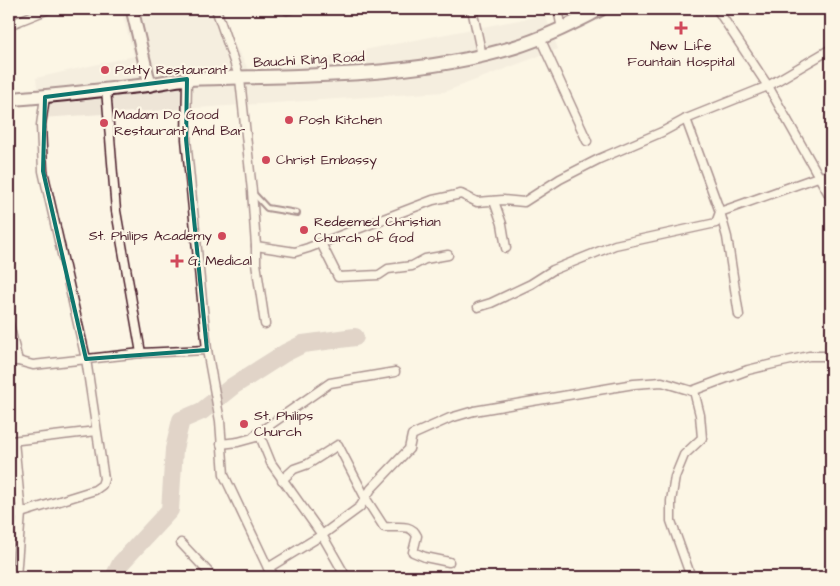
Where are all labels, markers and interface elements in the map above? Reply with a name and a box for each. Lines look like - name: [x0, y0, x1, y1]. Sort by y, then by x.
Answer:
- marker: New Life Fountain Hospital: [674, 21, 688, 35]
- place label: New Life Fountain Hospital: [627, 36, 735, 72]
- street label: Bauchi Ring Road: [253, 47, 365, 73]
- place label: Patty Restaurant: [115, 60, 228, 80]
- marker: Patty Restaurant: [99, 64, 111, 76]
- place label: Madam Do Good Restaurant And Bar: [114, 105, 245, 141]
- place label: Posh Kitchen: [299, 110, 382, 130]
- marker: Posh Kitchen: [283, 114, 295, 126]
- marker: Madam Do Good Restaurant And Bar: [98, 117, 110, 129]
- place label: Christ Embassy: [276, 150, 377, 170]
- marker: Christ Embassy: [260, 154, 272, 166]
- place label: Redeemed Christian Church of God: [314, 212, 441, 248]
- marker: Redeemed Christian Church of God: [298, 224, 310, 236]
- place label: St. Philips Academy: [89, 226, 212, 246]
- marker: St. Philips Academy: [216, 230, 228, 242]
- place label: G. Medical: [188, 251, 252, 271]
- marker: G. Medical: [170, 254, 184, 268]
- place label: St. Philips Church: [254, 406, 313, 442]
- marker: St. Philips Church: [238, 418, 250, 430]

